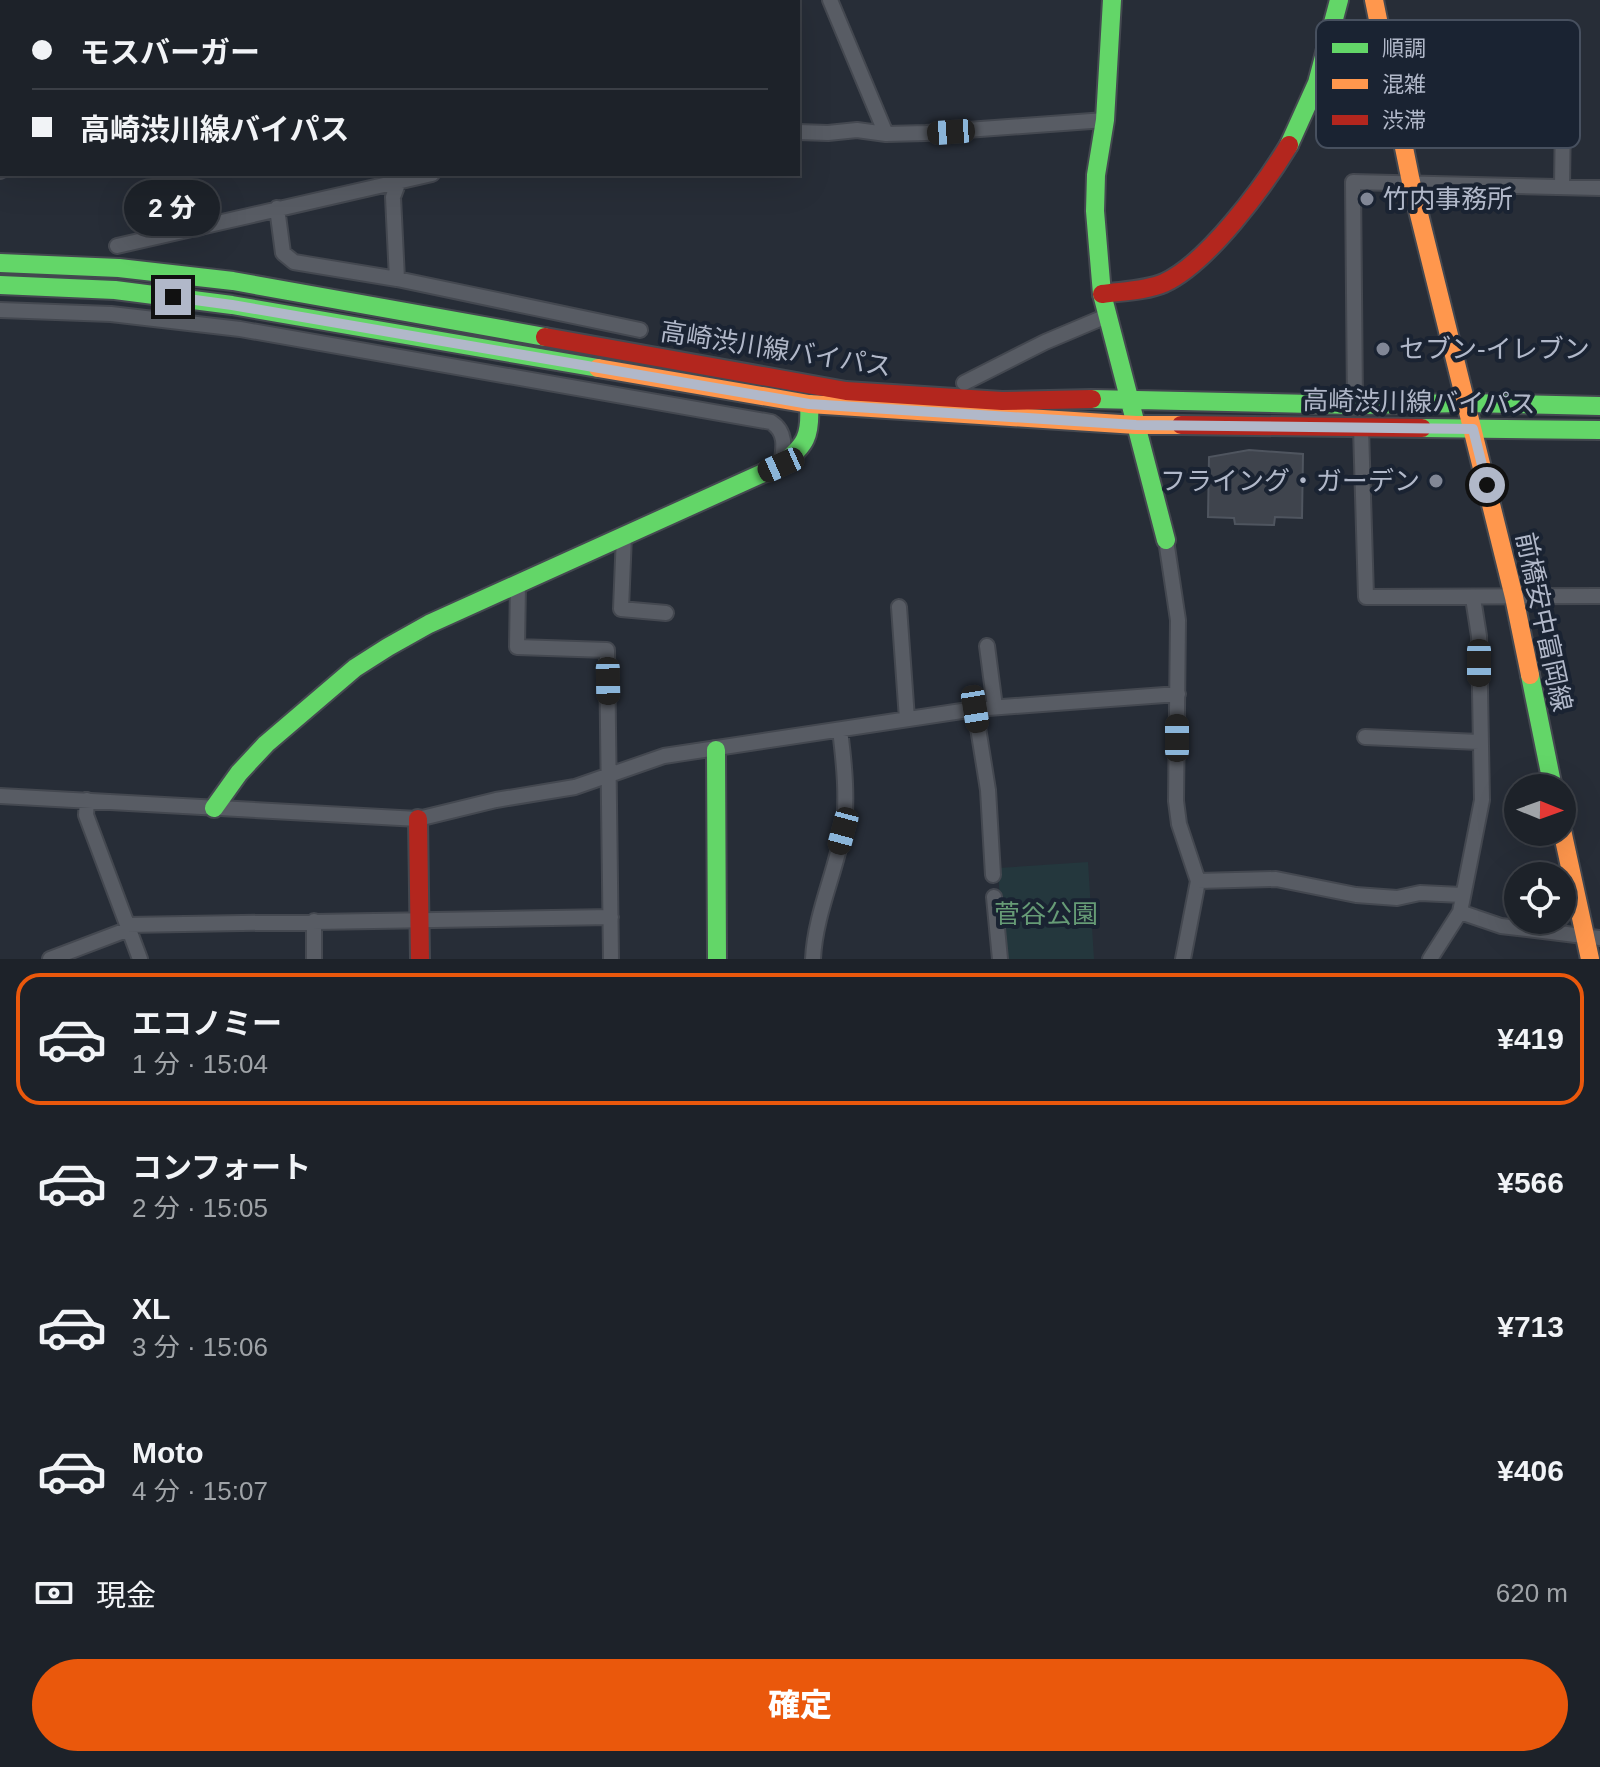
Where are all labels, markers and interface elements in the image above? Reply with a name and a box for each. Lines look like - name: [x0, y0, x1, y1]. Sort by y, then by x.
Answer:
- legend: [1316, 20, 1580, 148]
- text: モスバーガー: [80, 36, 260, 69]
- text: 順調: [1382, 36, 1426, 61]
- text: 混雑: [1382, 72, 1426, 97]
- text: 渋滞: [1382, 108, 1426, 133]
- text: 高崎渋川線バイパス: [80, 113, 349, 146]
- car: [926, 118, 976, 146]
- callout: 2 分: [125, 181, 221, 237]
- place label: 竹内事務所: [1383, 184, 1513, 214]
- marker: 竹内事務所: [1358, 190, 1376, 208]
- text: 2 分: [148, 193, 196, 223]
- route end: [155, 279, 191, 315]
- street label: 高崎渋川線バイパス: [658, 316, 894, 382]
- place label: セブン-イレブン: [1399, 334, 1590, 364]
- marker: セブン-イレブン: [1374, 340, 1392, 358]
- street label: 高崎渋川線バイパス: [1302, 385, 1536, 419]
- car: [754, 444, 808, 486]
- place label: フライング・ガーデン: [1160, 466, 1420, 496]
- route start: [1469, 467, 1505, 503]
- marker: フライング・ガーデン: [1427, 472, 1445, 490]
- street label: 前橋安中富岡線: [1510, 530, 1578, 714]
- car: [1467, 639, 1491, 687]
- car: [596, 657, 620, 705]
- car: [959, 683, 991, 735]
- car: [1165, 714, 1189, 762]
- north arrow: [1504, 774, 1576, 846]
- map controls: [1504, 774, 1576, 934]
- car: [825, 805, 861, 857]
- button: locate: [1504, 862, 1576, 934]
- park label: 菅谷公園: [994, 899, 1098, 929]
- icon: car: [36, 1003, 108, 1075]
- text: エコノミー: [132, 1007, 282, 1040]
- text: ¥419: [1497, 1022, 1564, 1055]
- text: 1 分 · 15:04: [132, 1049, 268, 1079]
- icon: car: [36, 1147, 108, 1219]
- text: コンフォート: [132, 1151, 311, 1184]
- text: ¥566: [1497, 1166, 1564, 1199]
- text: 2 分 · 15:05: [132, 1193, 268, 1223]
- icon: car: [36, 1291, 108, 1363]
- text: XL: [132, 1292, 170, 1325]
- text: ¥713: [1497, 1310, 1564, 1343]
- text: 3 分 · 15:06: [132, 1332, 268, 1362]
- icon: car: [36, 1435, 108, 1507]
- text: Moto: [132, 1436, 204, 1469]
- text: ¥406: [1497, 1454, 1564, 1487]
- text: 4 分 · 15:07: [132, 1476, 268, 1506]
- icon: cash: [32, 1571, 76, 1615]
- text: 620 m: [1496, 1578, 1568, 1608]
- text: 現金: [96, 1579, 156, 1612]
- button: 確定: [32, 1659, 1568, 1751]

